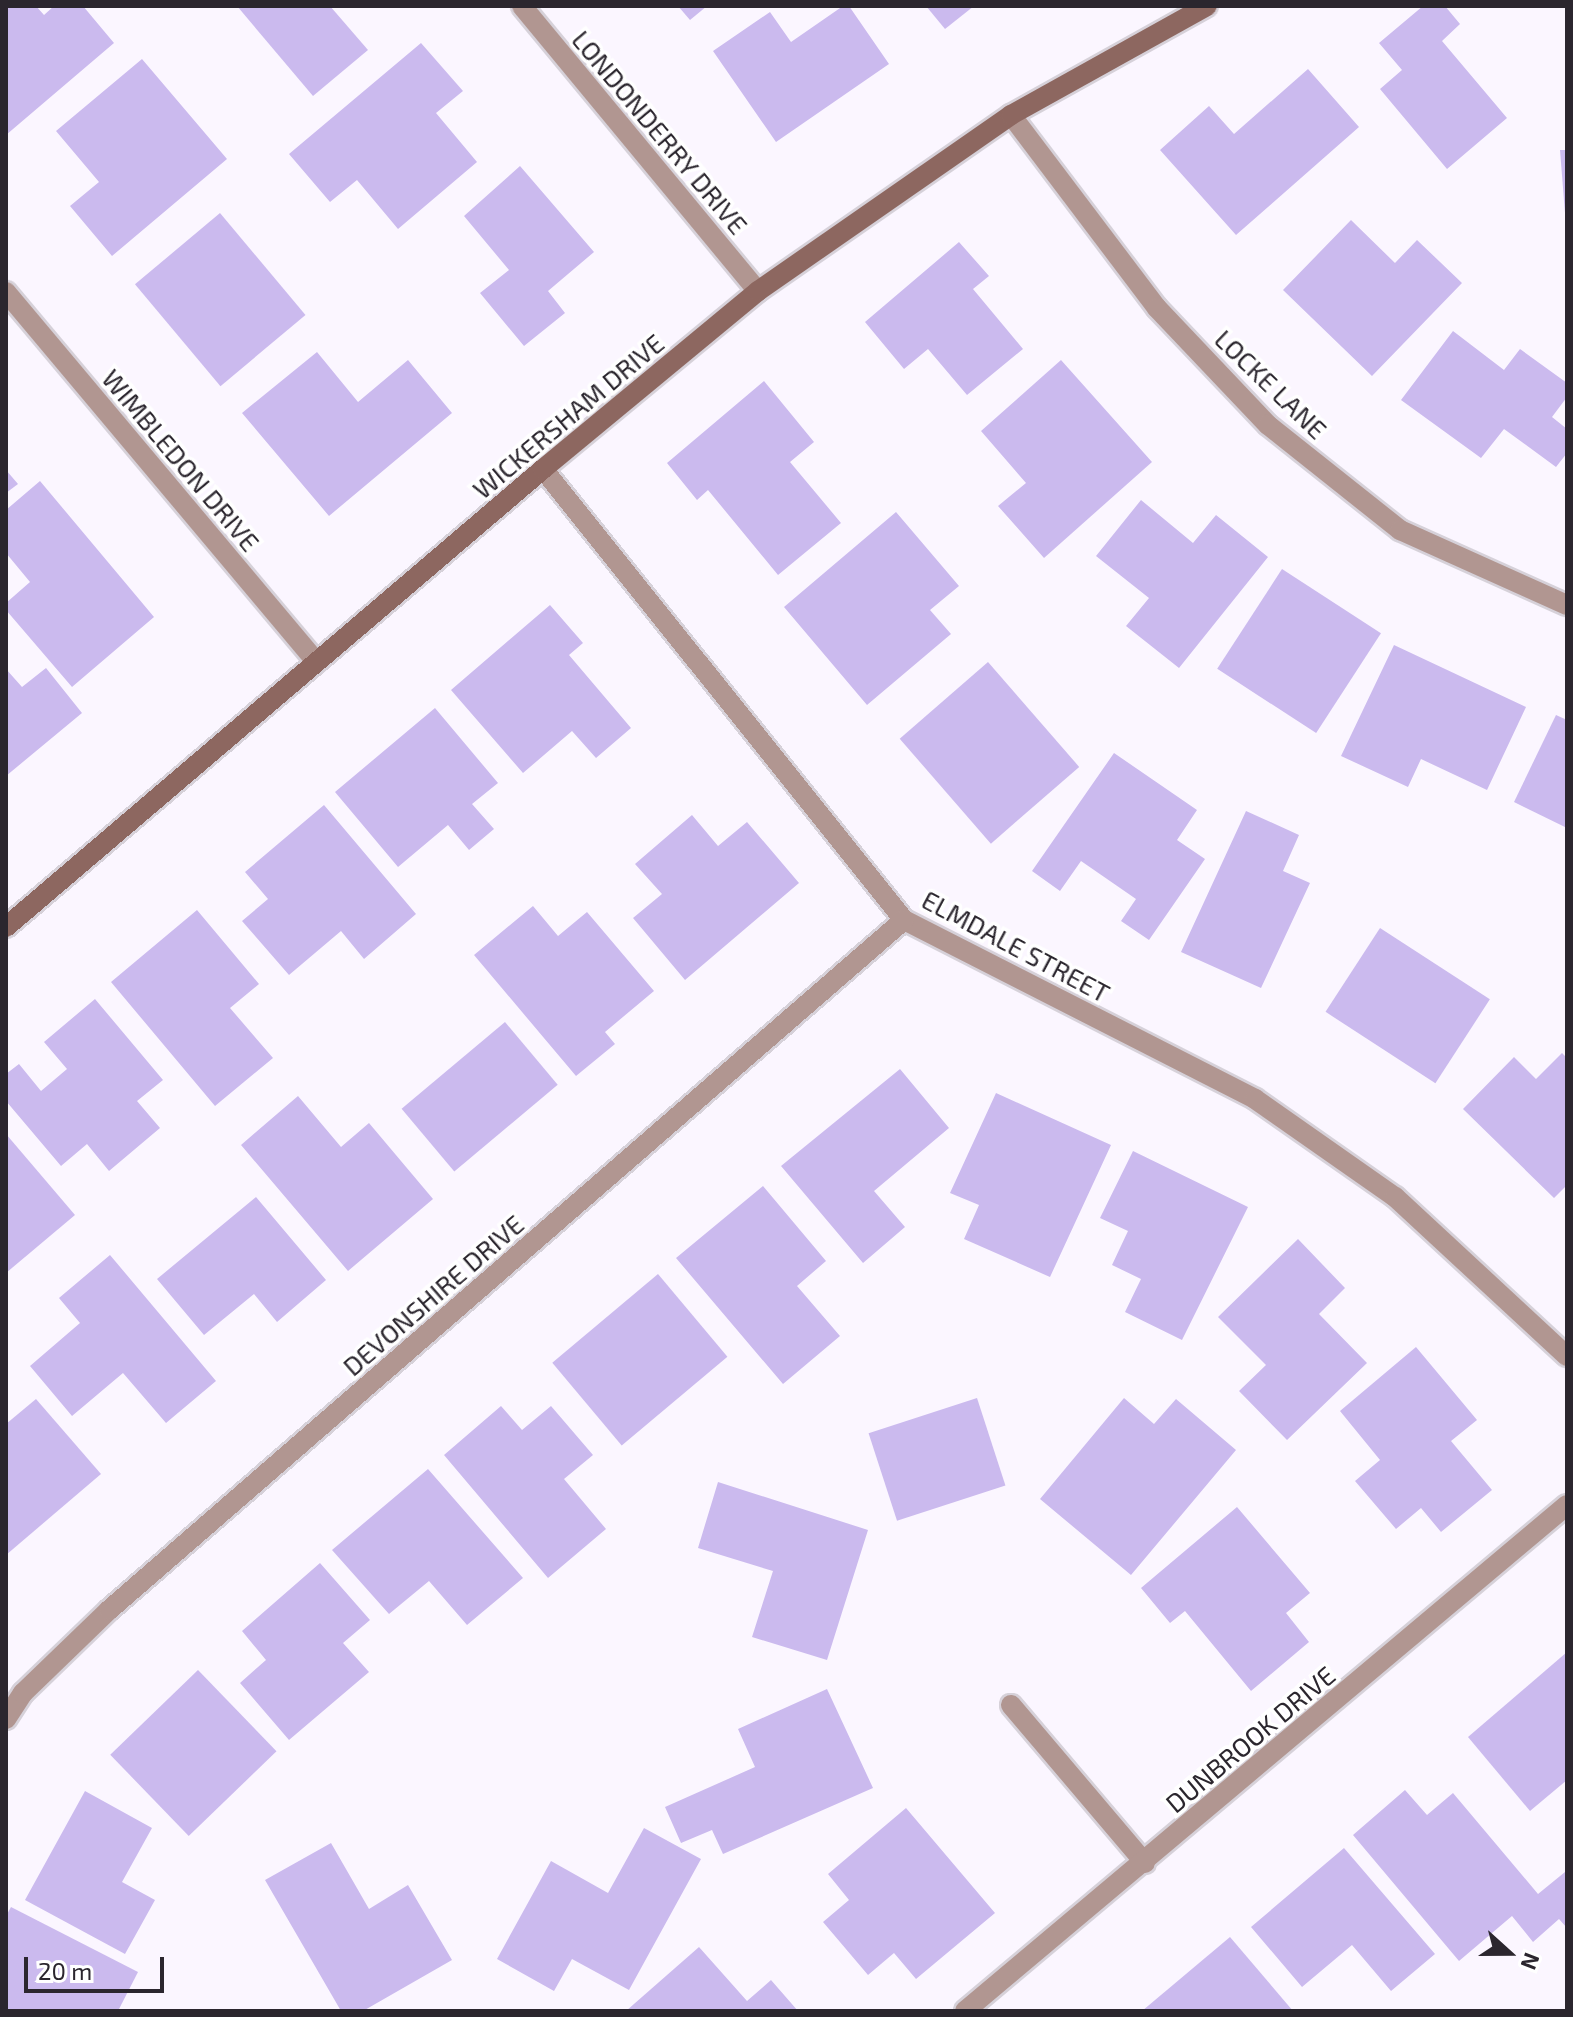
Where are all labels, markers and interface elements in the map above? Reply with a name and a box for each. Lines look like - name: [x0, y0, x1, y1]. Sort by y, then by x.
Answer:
- street label: LONDONDERRY DRIVE: [566, 24, 754, 240]
- street label: LOCKE LANE: [1209, 323, 1333, 445]
- street label: WICKERSHAM DRIVE: [466, 327, 670, 505]
- street label: WIMBLEDON DRIVE: [96, 363, 266, 557]
- street label: ELMDALE STREET: [917, 883, 1115, 1009]
- street label: DEVONSHIRE DRIVE: [336, 1208, 530, 1382]
- street label: DUNBROOK DRIVE: [1159, 1659, 1341, 1819]
- north arrow: [1469, 1913, 1549, 1993]
- scale bar: [28, 1941, 168, 1991]
- text: N: [1516, 1950, 1546, 1974]
- text: 20 m: [38, 1956, 92, 1985]

